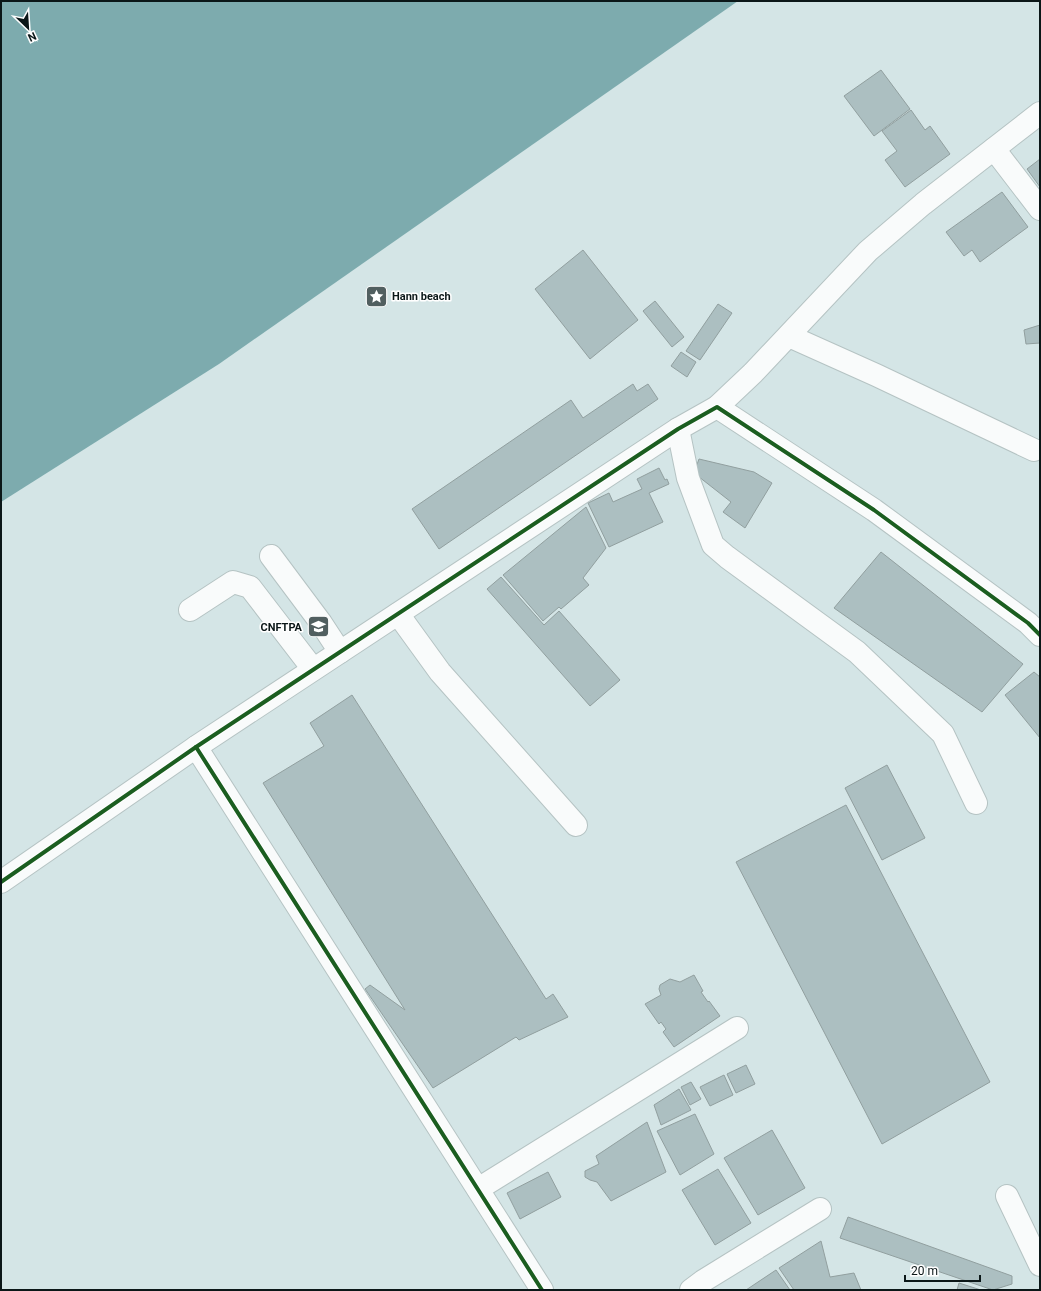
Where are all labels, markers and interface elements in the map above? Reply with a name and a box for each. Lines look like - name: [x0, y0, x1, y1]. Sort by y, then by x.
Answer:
- north arrow: [8, 8, 48, 48]
- text: N: [26, 29, 38, 44]
- place icon: Hann beach: [363, 283, 389, 309]
- place label: Hann beach: [392, 290, 451, 303]
- school or university icon: CNFTPA: [305, 614, 331, 640]
- place label: CNFTPA: [260, 621, 303, 634]
- scale bar: [905, 1257, 980, 1283]
- text: 20 m: [911, 1264, 938, 1278]

